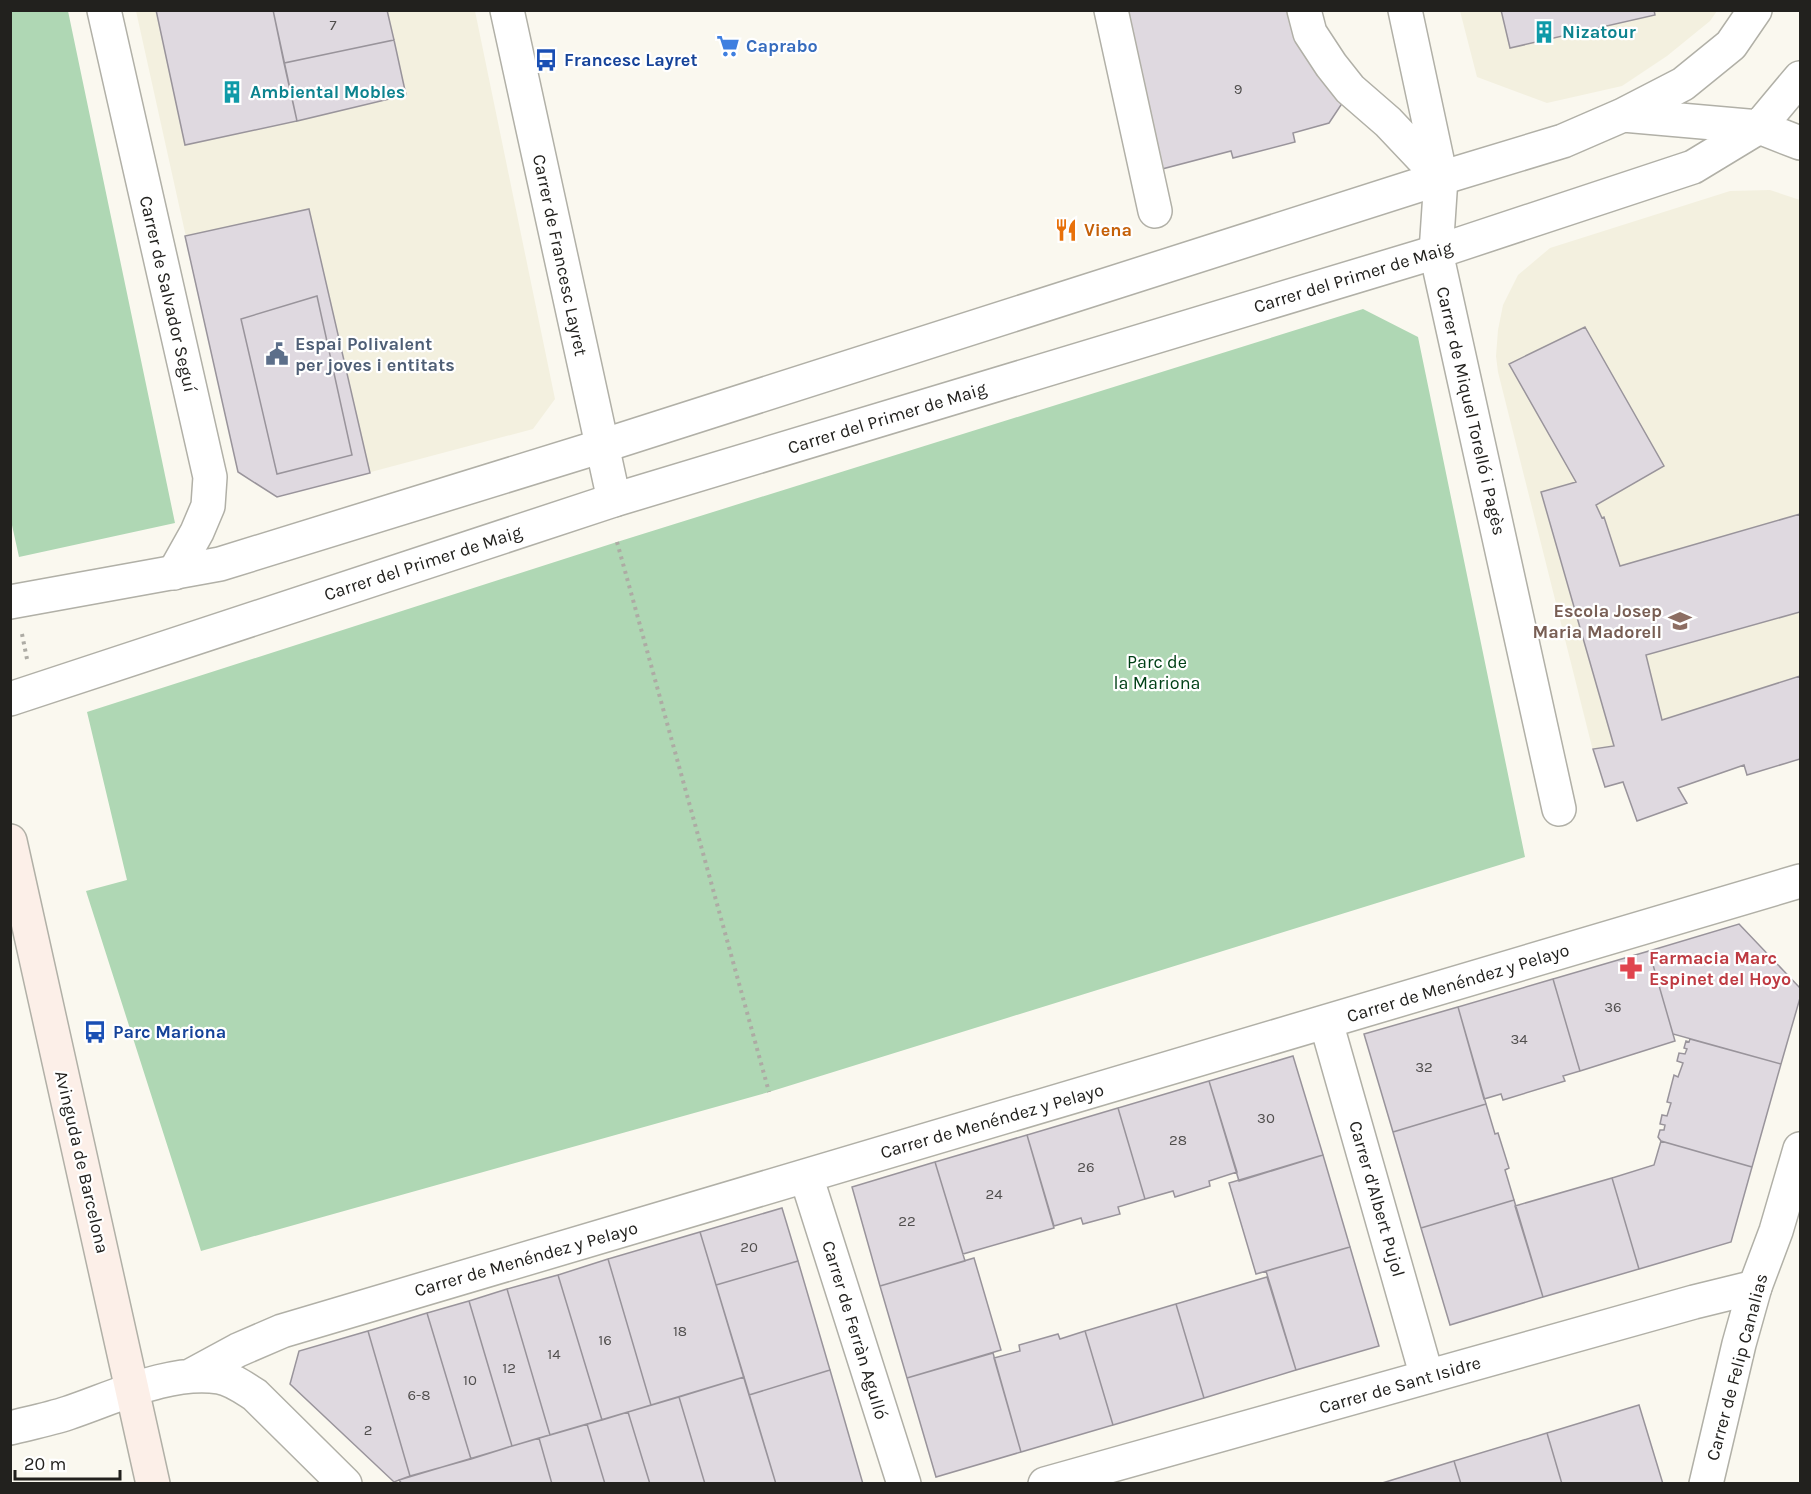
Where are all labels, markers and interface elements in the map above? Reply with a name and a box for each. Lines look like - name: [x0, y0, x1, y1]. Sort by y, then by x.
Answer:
- house number: 7: [329, 16, 337, 34]
- building icon: Nizatour: [1531, 19, 1557, 45]
- place label: Nizatour: [1562, 21, 1636, 43]
- supermarket icon: Caprabo: [715, 33, 741, 59]
- place label: Caprabo: [746, 35, 818, 57]
- bus stop icon: Francesc Layret: [533, 47, 559, 73]
- place label: Francesc Layret: [564, 49, 698, 71]
- building icon: Ambiental Mobles: [219, 79, 245, 105]
- house number: 9: [1234, 80, 1242, 98]
- place label: Ambiental Mobles: [250, 81, 405, 103]
- street label: Carrer de Francesc Layret: [528, 152, 592, 358]
- street label: Carrer de Salvador Seguí: [135, 194, 201, 395]
- restaurant icon: Viena: [1053, 217, 1079, 243]
- place label: Viena: [1084, 219, 1132, 241]
- street label: Carrer del Primer de Maig: [1251, 236, 1455, 318]
- street label: Carrer de Miquel Torelló i Pagès: [1432, 285, 1510, 537]
- place label: Espai Polivalent per joves i entitats: [295, 333, 455, 376]
- public building icon: Espai Polivalent per joves i entitats: [264, 341, 290, 367]
- street label: Carrer del Primer de Maig: [785, 377, 989, 459]
- street label: Carrer del Primer de Maig: [321, 521, 525, 605]
- place label: Escola Josep Maria Madorell: [1533, 600, 1662, 643]
- school or university icon: Escola Josep Maria Madorell: [1667, 608, 1693, 634]
- park label: Parc de la Mariona: [1114, 651, 1200, 694]
- street label: Carrer de Menéndez y Pelayo: [1344, 939, 1572, 1027]
- place label: Farmacia Marc Espinet del Hoyo: [1649, 947, 1791, 990]
- pharmacy icon: Farmacia Marc Espinet del Hoyo: [1618, 955, 1644, 981]
- house number: 36: [1604, 998, 1622, 1016]
- bus stop icon: Parc Mariona: [82, 1019, 108, 1045]
- place label: Parc Mariona: [113, 1021, 226, 1043]
- house number: 34: [1510, 1030, 1528, 1048]
- house number: 32: [1415, 1058, 1433, 1076]
- street label: Avinguda de Barcelona: [50, 1068, 114, 1256]
- street label: Carrer de Menéndez y Pelayo: [878, 1079, 1106, 1163]
- house number: 30: [1257, 1109, 1275, 1127]
- street label: Carrer d'Albert Pujol: [1344, 1118, 1410, 1280]
- house number: 28: [1169, 1131, 1187, 1149]
- house number: 26: [1077, 1158, 1095, 1176]
- house number: 24: [985, 1185, 1003, 1203]
- house number: 22: [898, 1212, 916, 1230]
- street label: Carrer de Menéndez y Pelayo: [412, 1217, 640, 1301]
- house number: 20: [740, 1238, 758, 1256]
- street label: Carrer de Ferràn Agulló: [817, 1238, 893, 1422]
- street label: Carrer de Felip Canalias: [1701, 1271, 1773, 1463]
- house number: 18: [673, 1322, 687, 1340]
- house number: 16: [598, 1331, 612, 1349]
- house number: 14: [547, 1345, 561, 1363]
- street label: Carrer de Sant Isidre: [1317, 1351, 1483, 1419]
- house number: 12: [502, 1359, 516, 1377]
- house number: 10: [463, 1371, 477, 1389]
- house number: 6-8: [407, 1386, 431, 1404]
- house number: 2: [364, 1421, 372, 1439]
- scale bar: [15, 1443, 120, 1481]
- text: 20 m: [24, 1453, 66, 1475]

